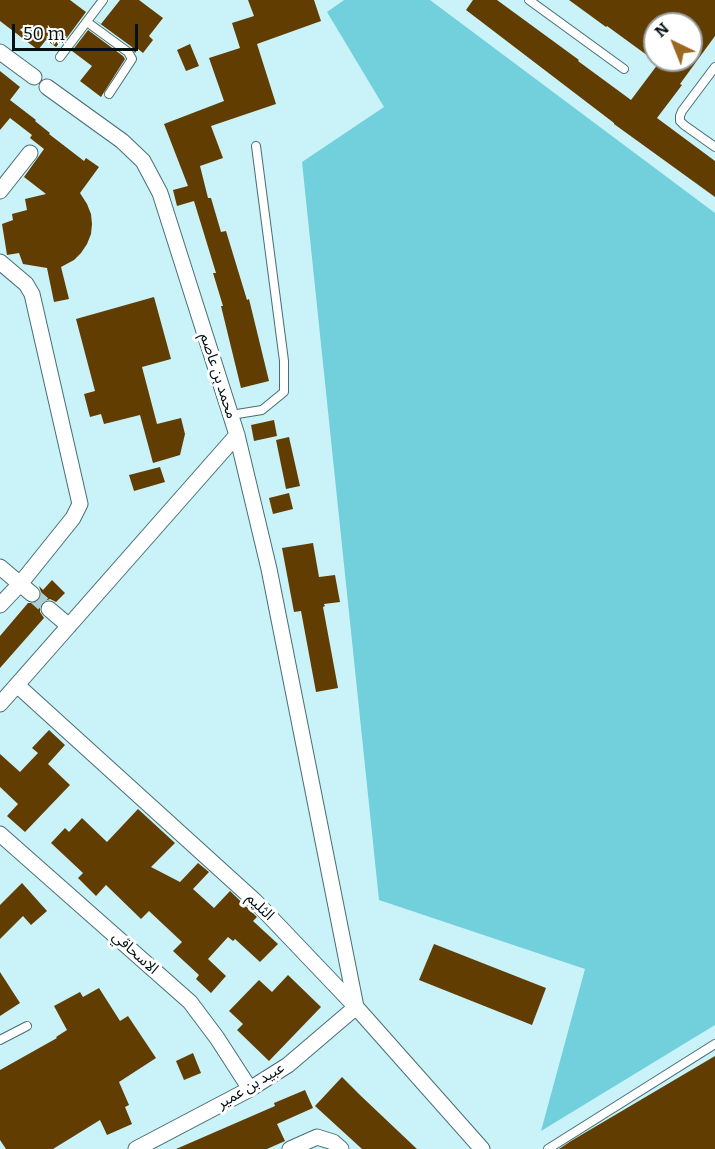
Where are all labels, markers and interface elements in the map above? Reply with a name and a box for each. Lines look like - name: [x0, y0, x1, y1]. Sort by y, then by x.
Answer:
- scale bar: [15, 12, 141, 50]
- north arrow: [643, 12, 703, 72]
- text: N: [651, 19, 673, 41]
- text: 50 m: [23, 23, 65, 45]
- street label: محمد بن عاصم: [196, 331, 240, 421]
- street label: الثليم: [242, 889, 278, 925]
- street label: الاسحاقي: [108, 928, 162, 978]
- street label: عبيد بن عمير: [214, 1059, 288, 1113]

